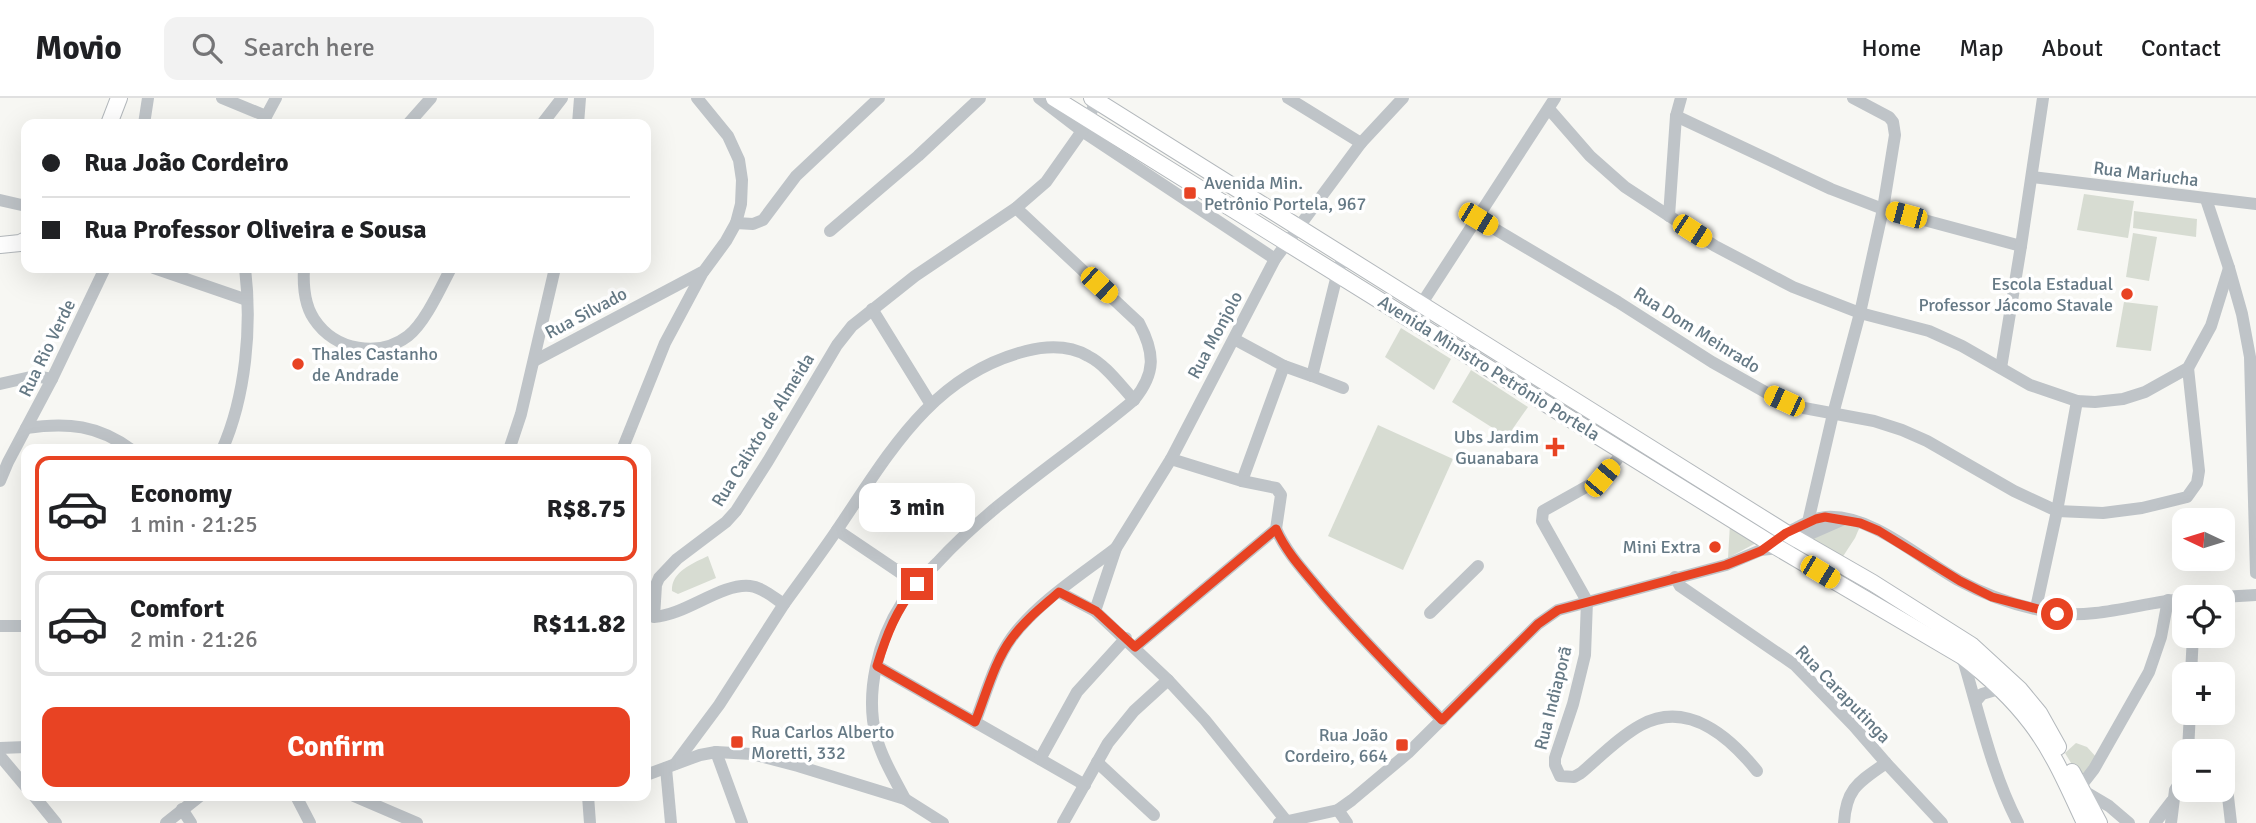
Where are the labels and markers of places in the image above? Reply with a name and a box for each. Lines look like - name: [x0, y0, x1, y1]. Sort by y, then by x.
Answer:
- place label: Avenida Min. Petrônio Portela, 967: [1204, 172, 1366, 215]
- marker: Avenida Min. Petrônio Portela, 967: [1182, 185, 1198, 201]
- place label: Escola Estadual Professor Jácomo Stavale: [1918, 273, 2113, 316]
- marker: Escola Estadual Professor Jácomo Stavale: [2119, 286, 2135, 302]
- place label: Thales Castanho de Andrade: [312, 343, 438, 386]
- marker: Thales Castanho de Andrade: [290, 356, 306, 372]
- place label: Ubs Jardim Guanabara: [1454, 426, 1539, 469]
- marker: Ubs Jardim Guanabara: [1545, 437, 1565, 457]
- place label: Mini Extra: [1622, 536, 1701, 558]
- marker: Mini Extra: [1707, 539, 1723, 555]
- place label: Rua Carlos Alberto Moretti, 332: [751, 721, 894, 764]
- place label: Rua João Cordeiro, 664: [1285, 724, 1388, 767]
- marker: Rua Carlos Alberto Moretti, 332: [729, 734, 745, 750]
- marker: Rua João Cordeiro, 664: [1394, 737, 1410, 753]

